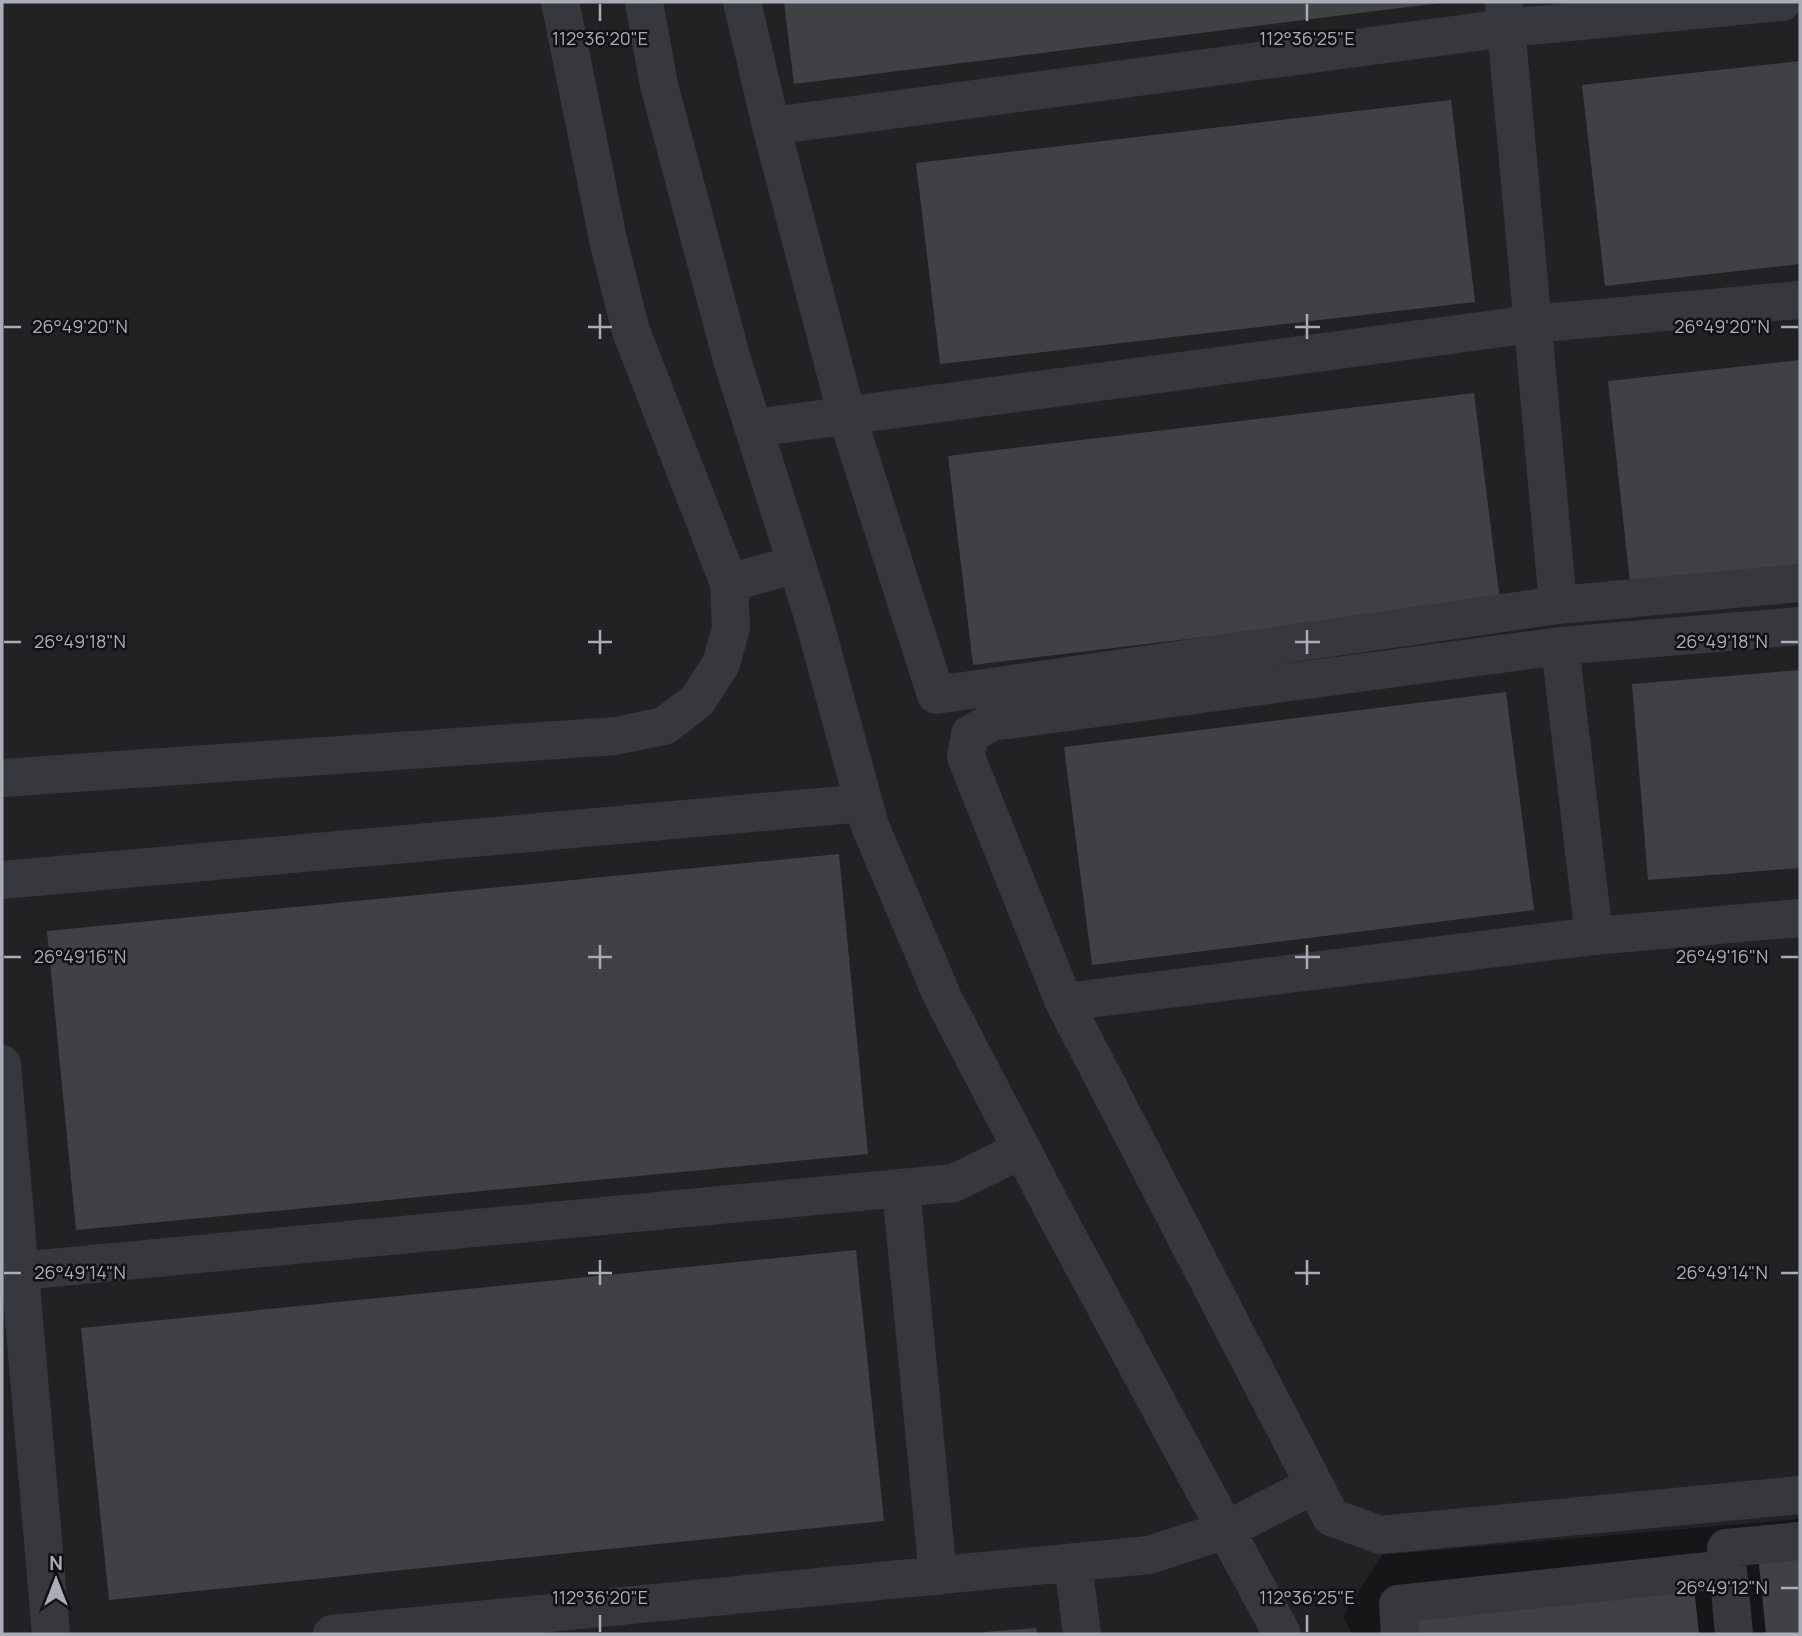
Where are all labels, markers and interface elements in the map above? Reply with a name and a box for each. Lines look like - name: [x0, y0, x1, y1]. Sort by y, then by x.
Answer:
- text: 112°36'20"E: [552, 26, 648, 50]
- text: 112°36'25"E: [1259, 26, 1355, 50]
- text: 26°49'20"N: [32, 314, 128, 338]
- text: 26°49'20"N: [1674, 314, 1770, 338]
- text: 26°49'18"N: [34, 629, 126, 653]
- text: 26°49'18"N: [1676, 629, 1768, 653]
- text: 26°49'16"N: [34, 944, 126, 968]
- text: 26°49'16"N: [1676, 944, 1768, 968]
- text: 26°49'14"N: [34, 1260, 126, 1284]
- text: 26°49'14"N: [1676, 1260, 1768, 1284]
- north arrow: [21, 1545, 91, 1615]
- text: N: [49, 1550, 63, 1576]
- text: 26°49'12"N: [1676, 1575, 1768, 1599]
- text: 112°36'20"E: [552, 1585, 648, 1609]
- text: 112°36'25"E: [1259, 1585, 1355, 1609]

